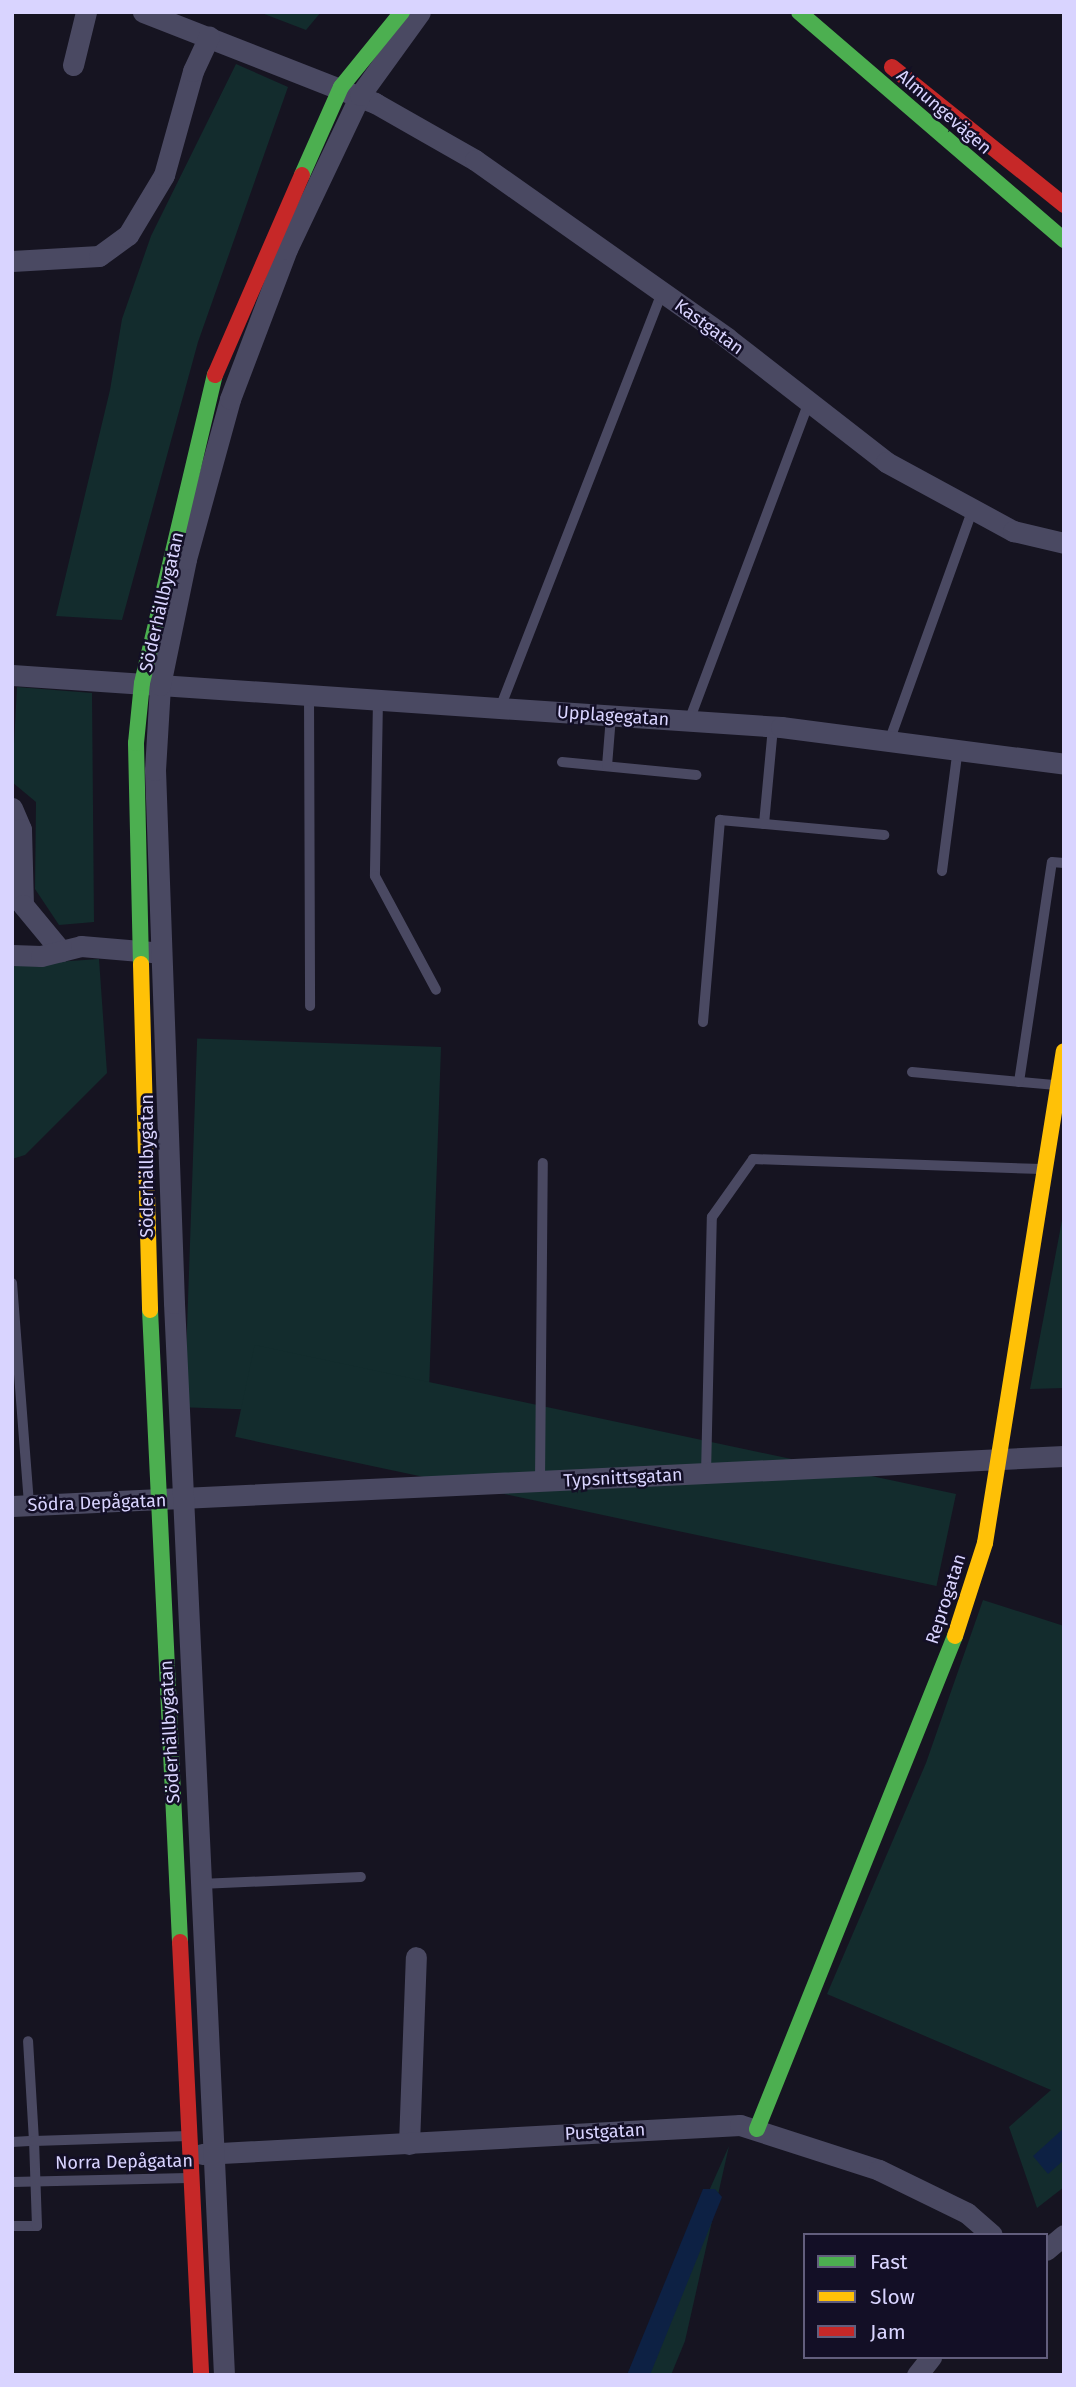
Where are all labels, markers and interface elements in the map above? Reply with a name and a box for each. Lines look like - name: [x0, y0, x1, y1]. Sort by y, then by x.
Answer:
- street label: Almungevägen: [892, 65, 996, 159]
- street label: Kastgatan: [670, 295, 748, 359]
- street label: Söderhällbygatan: [135, 530, 189, 674]
- street label: Upplagegatan: [556, 701, 670, 731]
- street label: Söderhällbygatan: [136, 1094, 158, 1238]
- street label: Typsnittsgatan: [563, 1464, 683, 1492]
- street label: Södra Depågatan: [27, 1490, 167, 1516]
- street label: Reprogatan: [921, 1551, 971, 1647]
- street label: Söderhällbygatan: [155, 1660, 185, 1804]
- street label: Pustgatan: [564, 2119, 646, 2145]
- street label: Norra Depågatan: [55, 2150, 193, 2174]
- legend: [803, 2233, 1048, 2359]
- text: Fast: [870, 2249, 908, 2275]
- text: Slow: [870, 2284, 915, 2310]
- text: Jam: [870, 2319, 906, 2345]

